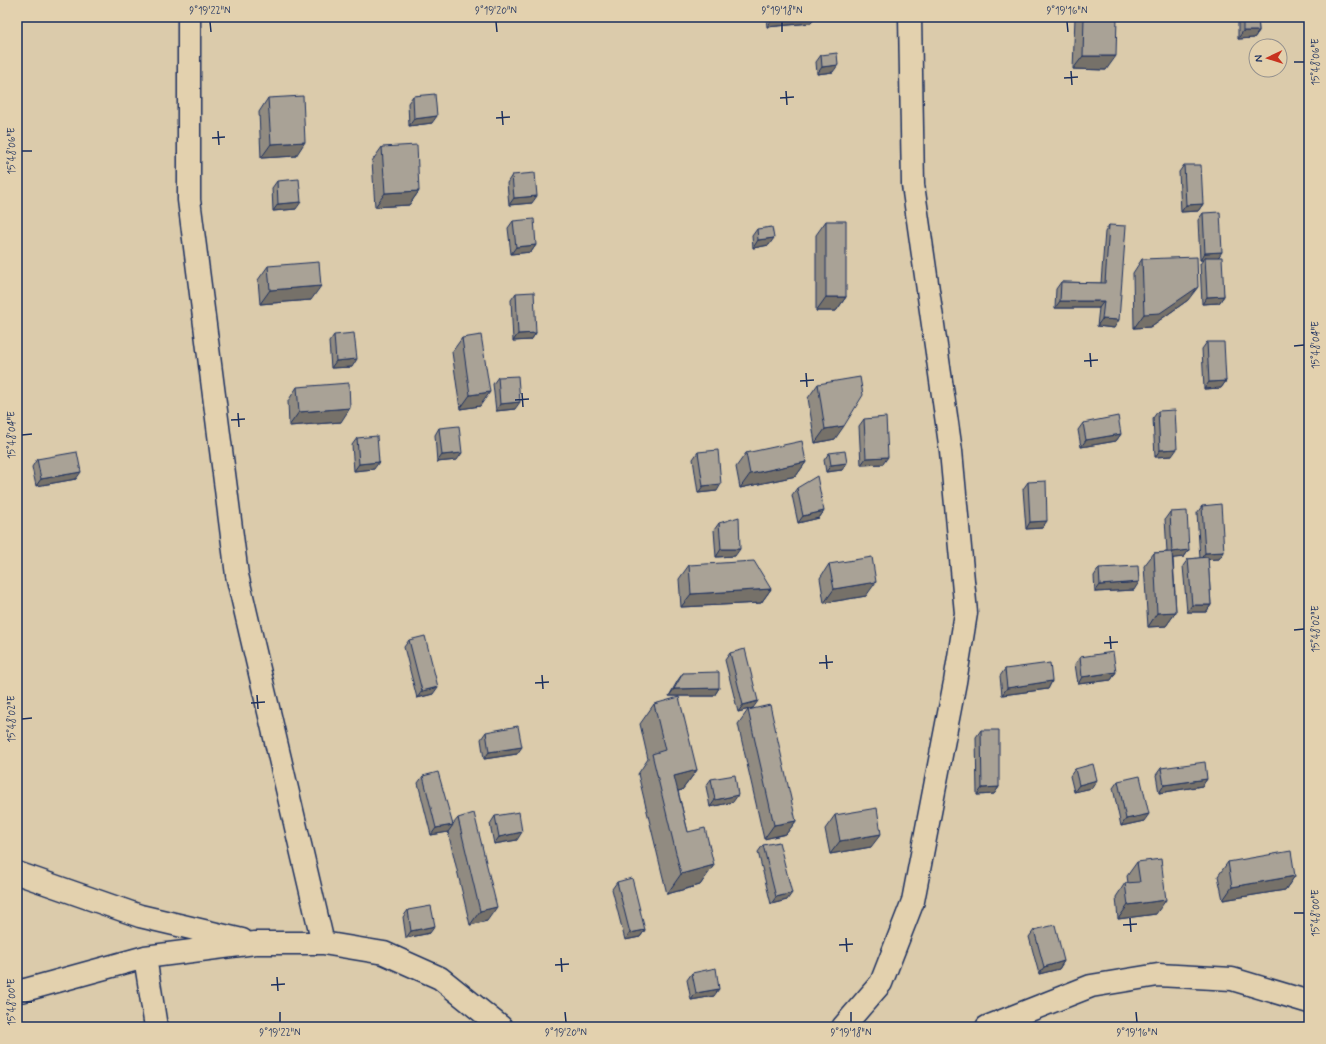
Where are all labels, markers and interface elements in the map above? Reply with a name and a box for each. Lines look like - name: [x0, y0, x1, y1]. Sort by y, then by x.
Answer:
- text: 9°19'22"N: [189, 4, 231, 18]
- text: 9°19'20"N: [475, 4, 517, 18]
- text: 9°19'18"N: [761, 4, 803, 18]
- text: 9°19'16"N: [1046, 4, 1088, 18]
- north arrow: [1248, 38, 1288, 78]
- text: 15°48'06"E: [1309, 38, 1323, 86]
- text: N: [1252, 54, 1266, 63]
- text: 15°48'06"E: [5, 127, 19, 175]
- text: 15°48'04"E: [1309, 321, 1323, 369]
- text: 15°48'04"E: [5, 411, 19, 459]
- text: 15°48'02"E: [1309, 605, 1323, 652]
- text: 15°48'02"E: [5, 695, 19, 742]
- text: 15°48'00"E: [1309, 889, 1323, 937]
- text: 15°48'00"E: [5, 978, 19, 1026]
- text: 9°19'22"N: [259, 1026, 301, 1040]
- text: 9°19'20"N: [545, 1026, 587, 1040]
- text: 9°19'18"N: [830, 1026, 872, 1040]
- text: 9°19'16"N: [1116, 1026, 1158, 1040]

